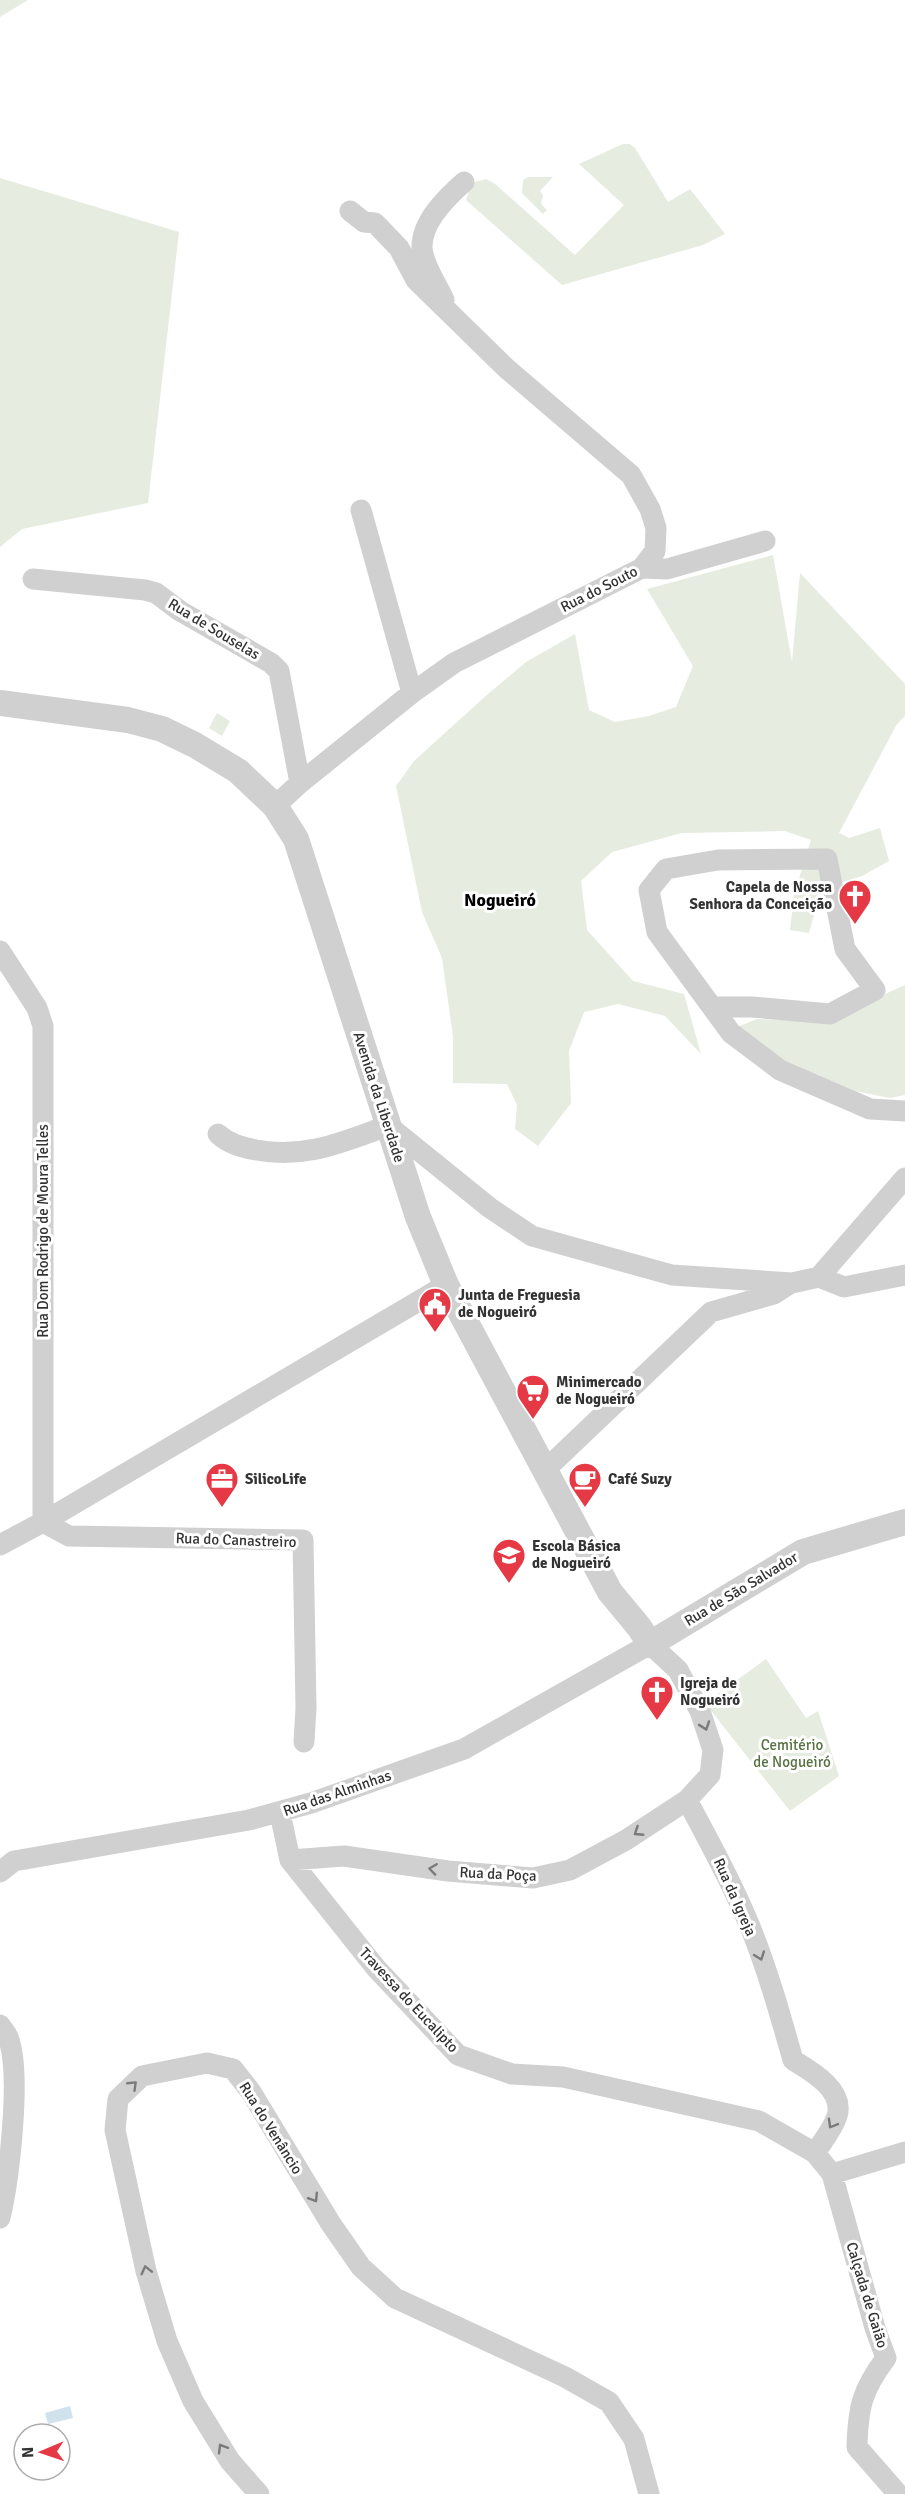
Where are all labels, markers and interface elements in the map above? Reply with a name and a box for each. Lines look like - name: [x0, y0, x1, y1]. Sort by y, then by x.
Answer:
- street label: Rua do Souto: [557, 562, 641, 616]
- street label: Rua de Souselas: [165, 595, 263, 664]
- place label: Capela de Nossa Senhora da Conceição: [690, 878, 832, 913]
- church icon: Capela de Nossa Senhora da Conceição: [837, 878, 873, 925]
- district label: Nogueiró: [464, 889, 536, 911]
- street label: Avenida da Liberdade: [349, 1029, 409, 1165]
- street label: Rua Dom Rodrigo de Moura Telles: [34, 1124, 52, 1338]
- public building icon: Junta de Freguesia de Nogueiró: [417, 1286, 453, 1333]
- place label: Junta de Freguesia de Nogueiró: [458, 1286, 581, 1321]
- supermarket icon: Minimercado de Nogueiró: [515, 1373, 551, 1420]
- place label: Minimercado de Nogueiró: [556, 1373, 642, 1408]
- office icon: SilicoLife: [204, 1461, 240, 1508]
- cafe icon: Café Suzy: [567, 1461, 603, 1508]
- place label: SilicoLife: [245, 1470, 306, 1488]
- place label: Café Suzy: [608, 1470, 672, 1488]
- street label: Rua do Canastreiro: [175, 1529, 297, 1551]
- school or university icon: Escola Básica de Nogueiró: [491, 1537, 527, 1584]
- place label: Escola Básica de Nogueiró: [532, 1537, 621, 1572]
- street label: Rua de São Salvador: [681, 1548, 801, 1630]
- church icon: Igreja de Nogueiró: [639, 1674, 675, 1721]
- place label: Igreja de Nogueiró: [680, 1674, 740, 1709]
- one-way arrow: [697, 1720, 710, 1730]
- park label: Cemitério de Nogueiró: [753, 1736, 831, 1771]
- street label: Rua das Alminhas: [281, 1766, 394, 1820]
- one-way arrow: [634, 1825, 645, 1836]
- street label: Rua da Igreja: [710, 1855, 760, 1939]
- one-way arrow: [429, 1863, 438, 1875]
- street label: Rua da Poça: [459, 1863, 537, 1885]
- street label: Travessa do Eucalipto: [356, 1944, 462, 2056]
- one-way arrow: [753, 1950, 766, 1961]
- street label: Rua do Venâncio: [235, 2079, 307, 2178]
- one-way arrow: [126, 2081, 137, 2092]
- one-way arrow: [828, 2118, 839, 2128]
- one-way arrow: [307, 2192, 319, 2202]
- street label: Calçada de Gaião: [842, 2240, 892, 2350]
- one-way arrow: [141, 2265, 154, 2275]
- north arrow: [12, 2422, 72, 2482]
- one-way arrow: [219, 2444, 230, 2455]
- text: N: [18, 2447, 38, 2458]

